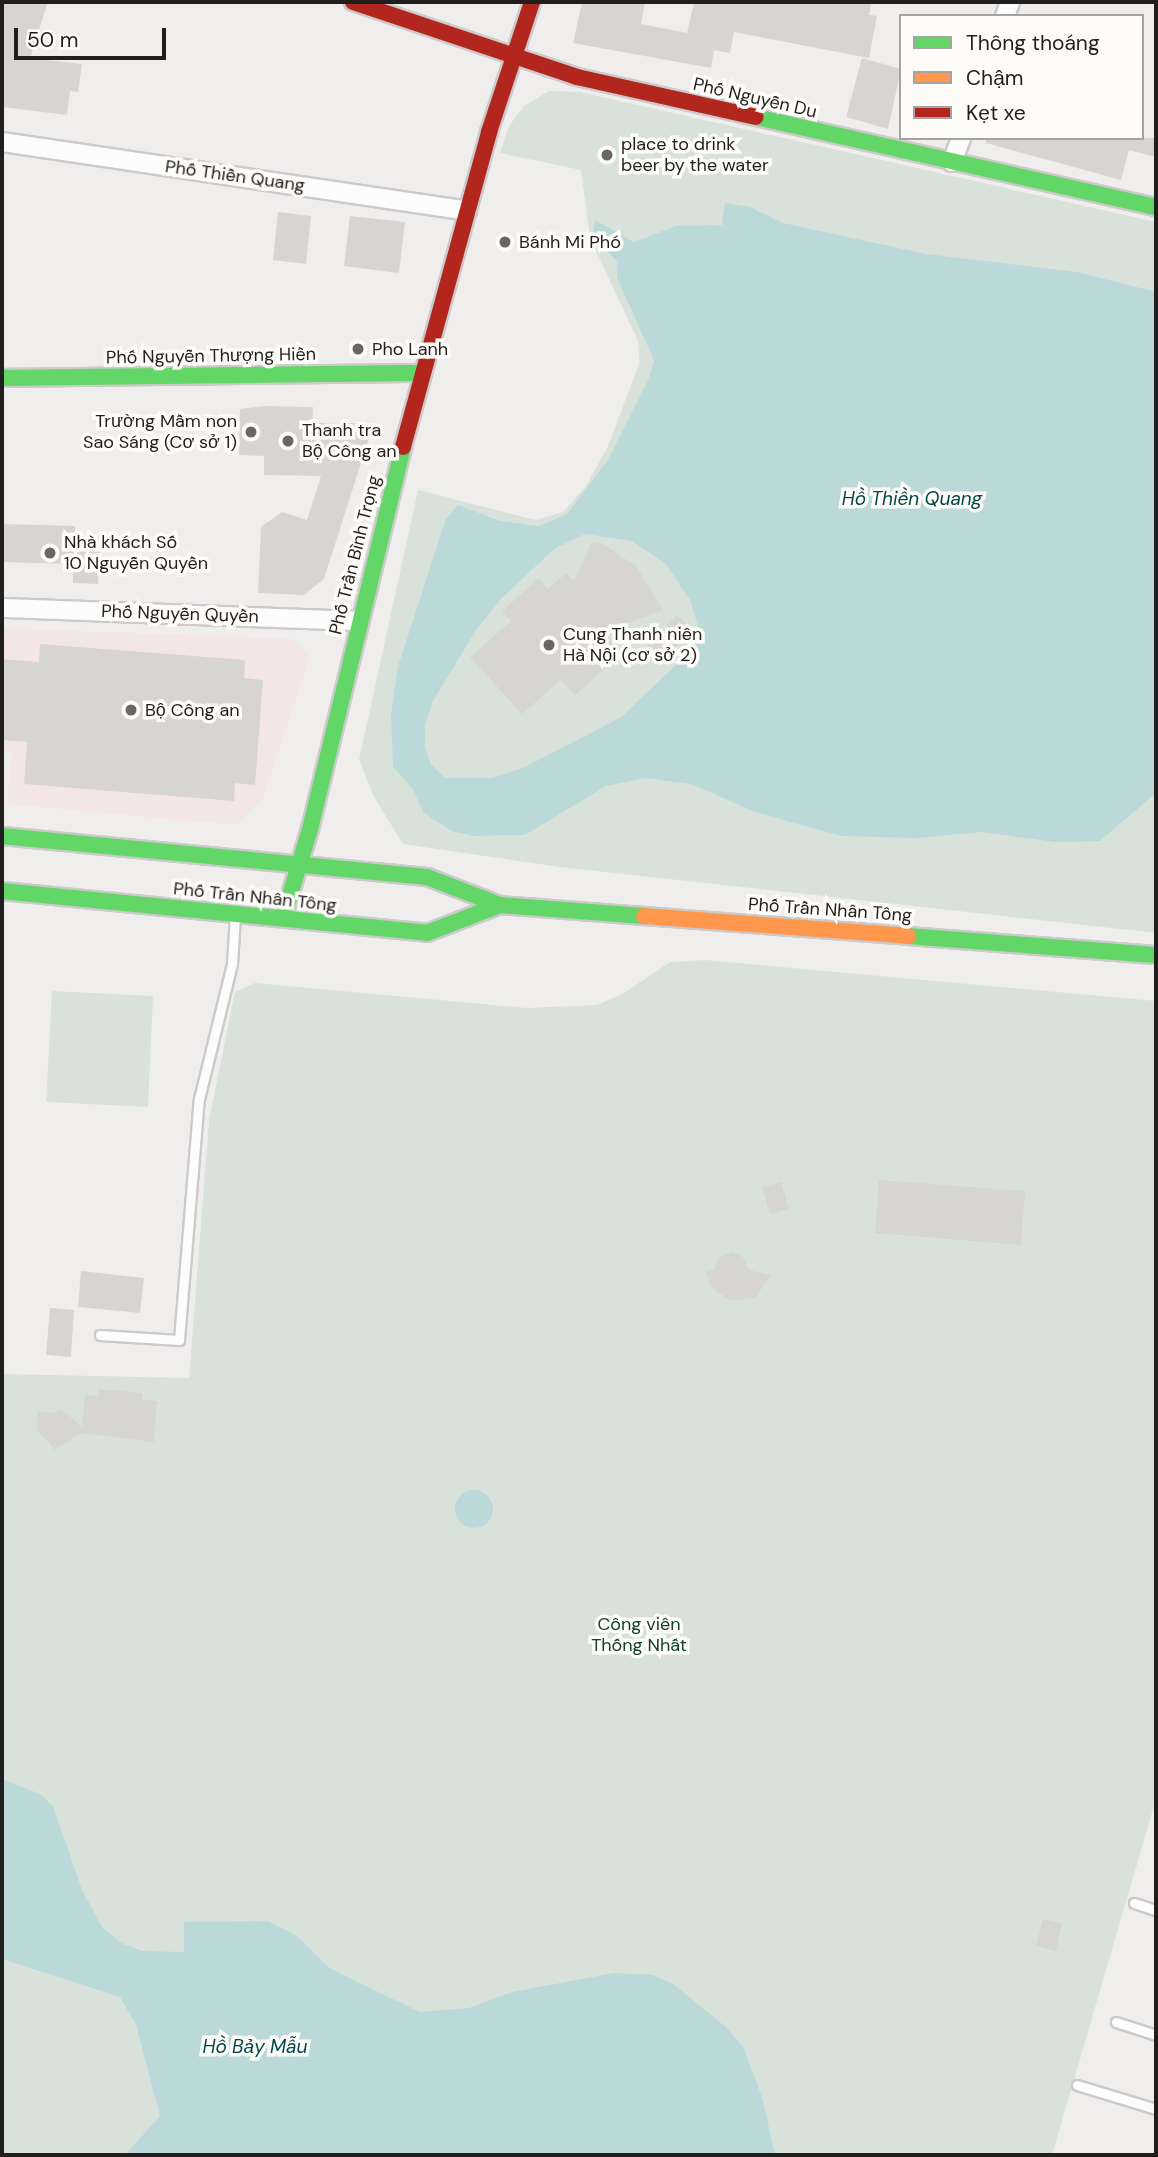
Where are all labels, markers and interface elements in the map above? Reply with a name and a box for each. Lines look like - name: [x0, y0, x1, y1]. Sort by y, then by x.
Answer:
- scale bar: [18, 14, 170, 58]
- legend: [899, 14, 1144, 140]
- text: 50 m: [27, 26, 78, 54]
- text: Thông thoáng: [966, 29, 1100, 57]
- text: Chậm: [966, 64, 1024, 92]
- street label: Phố Nguyễn Du: [691, 73, 819, 123]
- text: Kẹt xe: [966, 99, 1026, 127]
- place label: place to drink beer by the water: [621, 134, 769, 176]
- marker: place to drink beer by the water: [599, 147, 615, 163]
- street label: Phố Thiền Quang: [164, 156, 306, 196]
- place label: Bánh Mi Phó: [519, 231, 621, 253]
- marker: Bánh Mi Phó: [497, 234, 513, 250]
- place label: Pho Lanh: [372, 338, 448, 360]
- marker: Pho Lanh: [350, 341, 366, 357]
- street label: Phố Nguyễn Thượng Hiền: [106, 343, 316, 369]
- place label: Trường Mầm non Sao Sáng (Cơ sở 1): [83, 411, 237, 453]
- place label: Thanh tra Bộ Công an: [302, 420, 397, 462]
- marker: Trường Mầm non Sao Sáng (Cơ sở 1): [243, 424, 259, 440]
- marker: Thanh tra Bộ Công an: [280, 433, 296, 449]
- street label: Phố Trần Bình Trọng: [325, 473, 385, 637]
- water label: Hồ Thiền Quang: [842, 488, 982, 510]
- place label: Nhà khách Số 10 Nguyễn Quyền: [64, 532, 208, 574]
- marker: Nhà khách Số 10 Nguyễn Quyền: [42, 545, 58, 561]
- street label: Phố Nguyễn Quyền: [101, 600, 259, 628]
- place label: Cung Thanh niên Hà Nội (cơ sở 2): [563, 624, 702, 666]
- marker: Cung Thanh niên Hà Nội (cơ sở 2): [541, 637, 557, 653]
- place label: Bộ Công an: [145, 699, 240, 721]
- marker: Bộ Công an: [123, 702, 139, 718]
- street label: Phố Trần Nhân Tông: [172, 878, 338, 916]
- street label: Phố Trần Nhân Tông: [747, 894, 913, 926]
- park label: Công viên Thống Nhất: [591, 1614, 687, 1656]
- water label: Hồ Bảy Mẫu: [202, 2036, 308, 2058]

